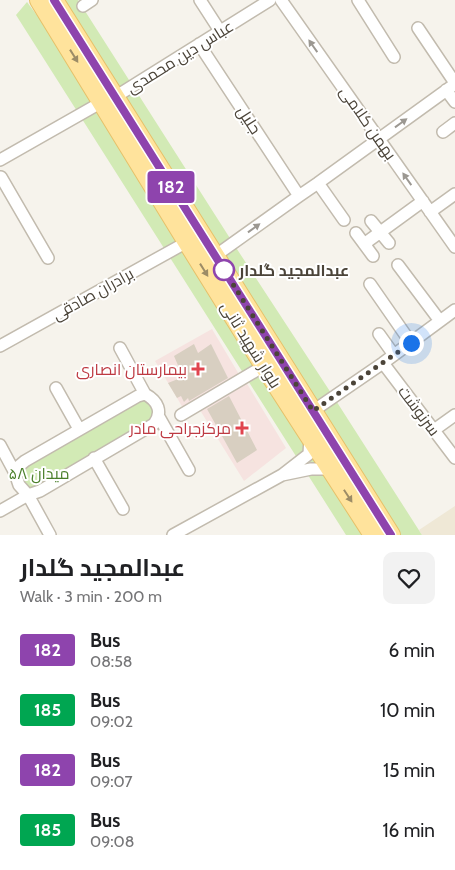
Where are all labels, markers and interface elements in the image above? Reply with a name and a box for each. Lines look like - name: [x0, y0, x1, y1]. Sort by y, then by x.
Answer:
- street label: عباس دین محمدی: [123, 17, 237, 98]
- one-way arrow: [308, 39, 318, 53]
- one-way arrow: [69, 50, 79, 63]
- street label: بهمن کلامی: [335, 83, 400, 164]
- street label: جلیل: [232, 102, 265, 138]
- one-way arrow: [394, 118, 408, 128]
- line badge: 182: [142, 171, 200, 203]
- one-way arrow: [402, 172, 412, 185]
- text: 182: [157, 176, 185, 198]
- one-way arrow: [247, 222, 260, 233]
- marker: عبدالمجید گلدار: [213, 259, 235, 281]
- place label: عبدالمجید گلدار: [238, 261, 349, 280]
- one-way arrow: [199, 263, 209, 277]
- street label: برادران صادقی: [49, 264, 138, 325]
- street label: بلوار شهید ثانی: [216, 298, 285, 392]
- your location: [399, 331, 424, 356]
- place label: بیمارستان انصاری: [76, 360, 187, 380]
- marker: بیمارستان انصاری: [191, 362, 205, 376]
- street label: سرنوشت: [394, 382, 444, 440]
- place label: مرکزجراحی مادر: [129, 419, 231, 439]
- marker: مرکزجراحی مادر: [235, 421, 249, 435]
- park label: میدان ۵۸: [9, 464, 69, 484]
- one-way arrow: [343, 489, 352, 502]
- button: heart: [383, 552, 435, 604]
- text: عبدالمجید گلدار: [20, 553, 185, 582]
- text: Walk · 3 min · 200 m: [20, 587, 162, 606]
- text: Bus: [90, 629, 120, 652]
- text: 182: [34, 639, 61, 661]
- text: 6 min: [389, 639, 435, 662]
- text: 08:58: [90, 652, 133, 671]
- text: Bus: [90, 689, 120, 712]
- text: 185: [34, 699, 61, 721]
- text: 10 min: [380, 699, 435, 722]
- text: 09:02: [90, 712, 133, 731]
- text: Bus: [90, 749, 120, 772]
- text: 182: [34, 759, 61, 781]
- text: 15 min: [383, 759, 435, 782]
- text: 09:07: [90, 772, 133, 791]
- text: Bus: [90, 809, 120, 832]
- text: 185: [34, 819, 61, 841]
- text: 16 min: [382, 819, 435, 842]
- text: 09:08: [90, 832, 134, 851]

